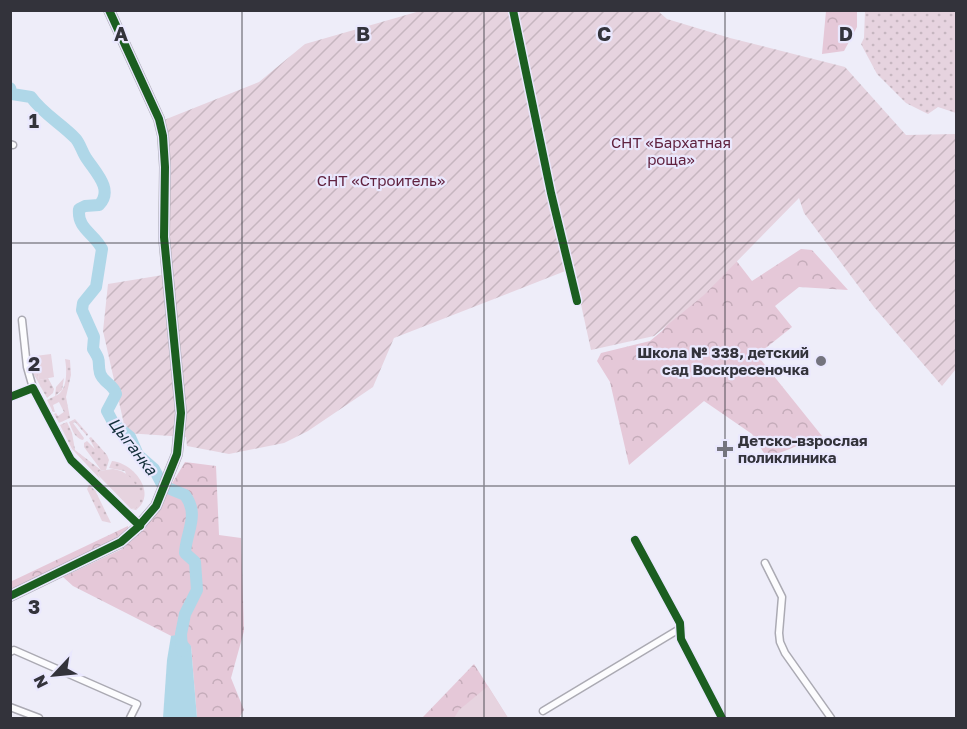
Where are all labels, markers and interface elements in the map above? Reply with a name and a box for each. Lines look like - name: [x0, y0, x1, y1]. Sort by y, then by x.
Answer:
- text: A: [114, 21, 128, 45]
- text: B: [356, 21, 370, 45]
- text: C: [597, 21, 611, 45]
- text: D: [839, 21, 853, 45]
- text: 1: [29, 108, 39, 132]
- park label: СНТ «Бархатная роща»: [611, 133, 731, 168]
- park label: СНТ «Строитель»: [317, 171, 445, 189]
- place label: Школа № 338, детский сад Воскресеночка: [637, 343, 809, 378]
- text: 2: [28, 351, 40, 375]
- marker: Школа № 338, детский сад Воскресеночка: [814, 354, 828, 368]
- water label: Цыганка: [104, 413, 162, 480]
- place label: Детско-взрослая поликлиника: [738, 431, 868, 466]
- marker: Детско-взрослая поликлиника: [716, 440, 734, 458]
- text: 3: [28, 594, 40, 618]
- north arrow: [24, 645, 84, 705]
- text: N: [29, 672, 52, 691]

